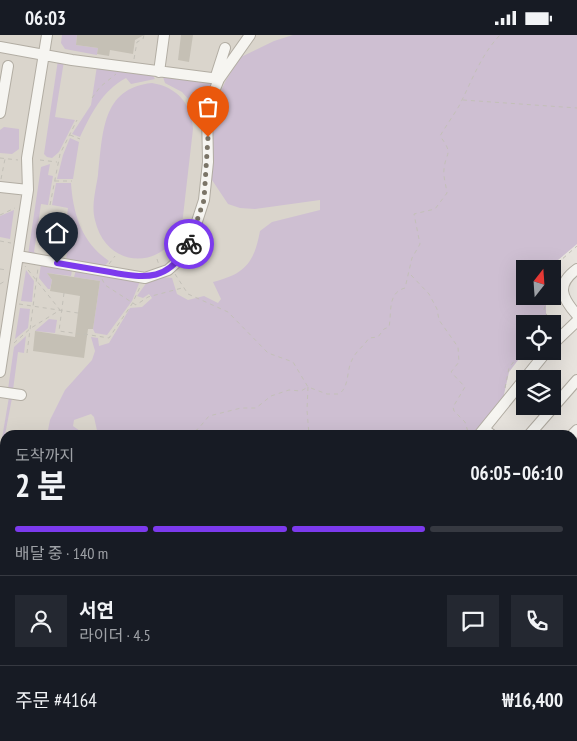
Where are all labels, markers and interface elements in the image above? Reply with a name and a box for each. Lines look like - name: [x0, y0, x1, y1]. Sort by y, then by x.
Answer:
- text: 06:03: [25, 6, 66, 30]
- pin: [187, 86, 229, 137]
- icon: bag: [194, 93, 222, 121]
- pin: [36, 212, 78, 263]
- icon: home: [43, 219, 71, 247]
- courier: [164, 219, 214, 269]
- icon: bike: [175, 230, 203, 258]
- north arrow: [516, 260, 561, 305]
- map controls: [516, 260, 561, 415]
- button: locate: [516, 315, 561, 360]
- button: layers: [516, 370, 561, 415]
- text: 도착까지: [15, 445, 74, 465]
- text: 06:05–06:10: [470, 461, 563, 485]
- text: 2 분: [15, 464, 66, 506]
- text: 배달 중 · 140 m: [15, 543, 108, 563]
- button: person: [15, 595, 67, 647]
- button: chat: [447, 595, 499, 647]
- button: phone: [511, 595, 563, 647]
- text: 서연: [79, 598, 114, 622]
- text: 라이더 · 4.5: [79, 625, 151, 645]
- text: 주문 #4164: [15, 688, 97, 712]
- text: ₩16,400: [502, 688, 563, 712]

